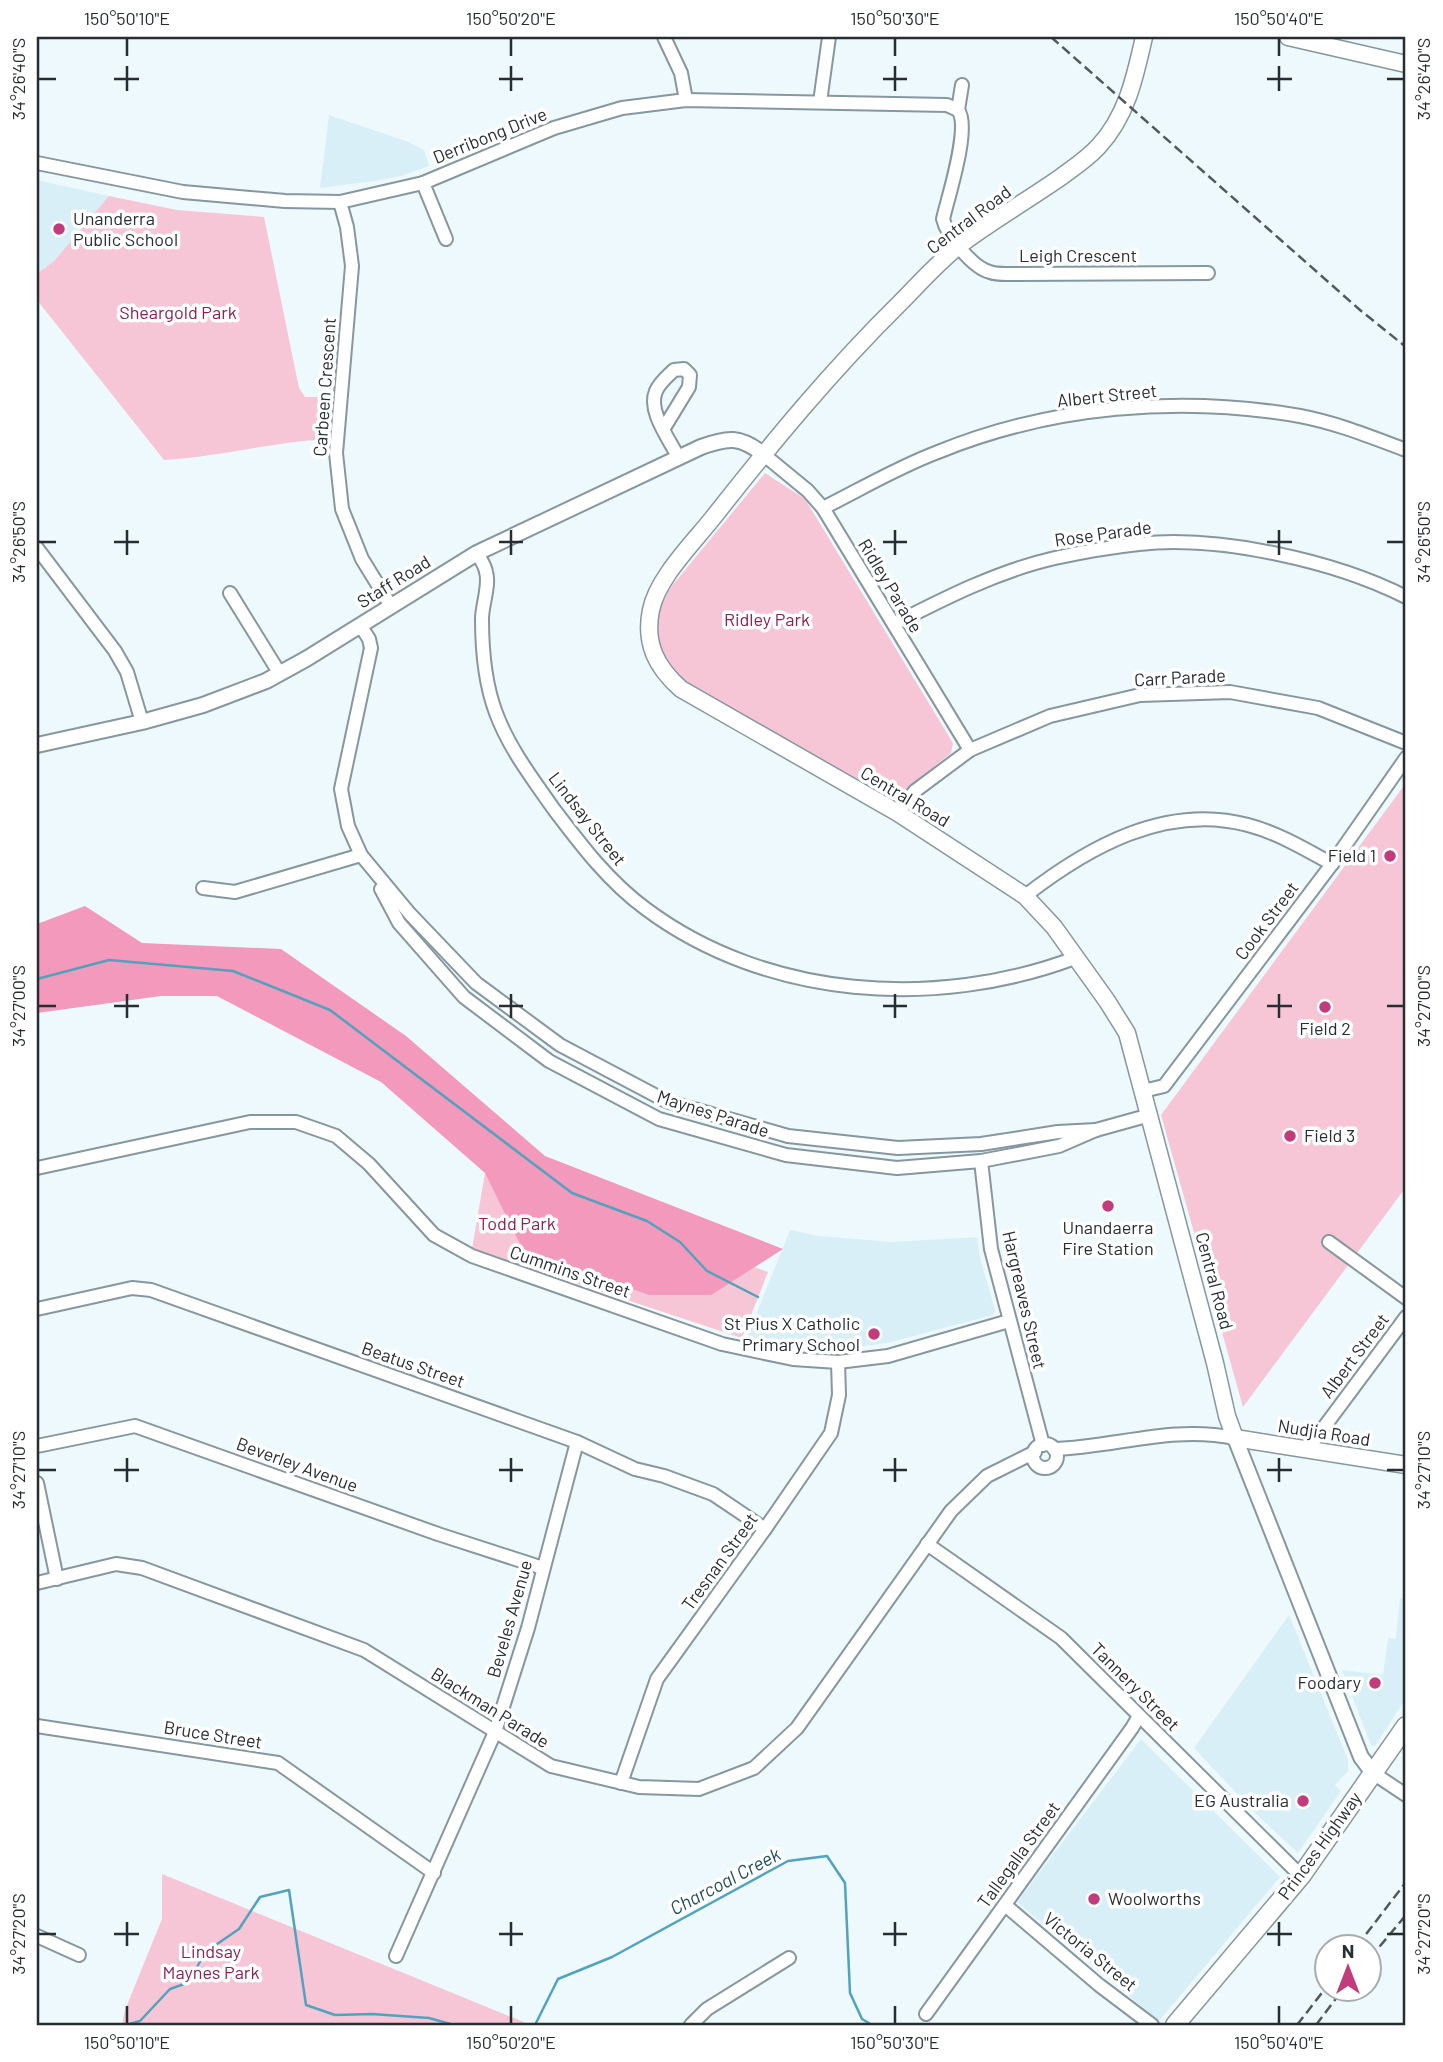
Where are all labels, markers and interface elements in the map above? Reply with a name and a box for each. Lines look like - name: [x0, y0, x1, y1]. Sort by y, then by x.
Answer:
- text: 150°50'10"E: [84, 7, 170, 29]
- text: 150°50'20"E: [466, 7, 556, 29]
- text: 150°50'30"E: [850, 7, 940, 29]
- text: 150°50'40"E: [1234, 7, 1324, 29]
- text: 34°26'40"S: [7, 38, 29, 120]
- text: 34°26'40"S: [1412, 38, 1434, 120]
- street label: Derribong Drive: [429, 102, 550, 168]
- street label: Central Road: [922, 180, 1015, 258]
- place label: Unanderra Public School: [73, 207, 178, 250]
- marker: Unanderra Public School: [51, 221, 67, 237]
- street label: Leigh Crescent: [1019, 244, 1137, 266]
- park label: Sheargold Park: [119, 301, 237, 323]
- street label: Carbeen Crescent: [308, 317, 340, 457]
- street label: Albert Street: [1056, 379, 1158, 411]
- text: 34°26'50"S: [7, 501, 29, 583]
- text: 34°26'50"S: [1412, 501, 1434, 583]
- street label: Rose Parade: [1053, 515, 1153, 551]
- street label: Ridley Parade: [854, 534, 928, 636]
- street label: Staff Road: [353, 550, 434, 612]
- park label: Ridley Park: [724, 608, 810, 630]
- street label: Carr Parade: [1134, 664, 1226, 690]
- street label: Central Road: [857, 761, 954, 831]
- street label: Lindsay Street: [544, 767, 631, 870]
- place label: Field 1: [1328, 844, 1376, 866]
- marker: Field 1: [1382, 848, 1398, 864]
- street label: Cook Street: [1230, 877, 1303, 964]
- text: 34°27'00"S: [7, 965, 29, 1047]
- text: 34°27'00"S: [1412, 965, 1434, 1047]
- marker: Field 2: [1317, 999, 1333, 1015]
- place label: Field 2: [1299, 1017, 1351, 1039]
- street label: Maynes Parade: [655, 1085, 772, 1142]
- place label: Field 3: [1304, 1124, 1355, 1146]
- marker: Field 3: [1282, 1128, 1298, 1144]
- marker: Unandaerra Fire Station: [1100, 1198, 1116, 1214]
- park label: Todd Park: [478, 1212, 556, 1234]
- place label: Unandaerra Fire Station: [1062, 1216, 1154, 1259]
- street label: Hargreaves Street: [998, 1229, 1052, 1371]
- street label: Central Road: [1191, 1230, 1239, 1332]
- street label: Cummins Street: [507, 1240, 633, 1302]
- street label: Albert Street: [1315, 1309, 1393, 1402]
- place label: St Pius X Catholic Primary School: [724, 1312, 860, 1355]
- marker: St Pius X Catholic Primary School: [866, 1326, 882, 1342]
- street label: Beatus Street: [359, 1336, 468, 1392]
- street label: Nudjia Road: [1276, 1414, 1372, 1450]
- text: 34°27'10"S: [7, 1431, 29, 1509]
- text: 34°27'10"S: [1412, 1431, 1434, 1509]
- street label: Beverley Avenue: [234, 1432, 361, 1496]
- street label: Tresnan Street: [676, 1508, 762, 1614]
- street label: Beveles Avenue: [482, 1557, 536, 1680]
- street label: Tannery Street: [1087, 1637, 1185, 1735]
- street label: Blackman Parade: [427, 1662, 554, 1752]
- place label: Foodary: [1297, 1671, 1361, 1693]
- marker: Foodary: [1367, 1675, 1383, 1691]
- street label: Bruce Street: [162, 1715, 264, 1753]
- street label: Princes Highway: [1273, 1787, 1366, 1904]
- place label: EG Australia: [1194, 1789, 1289, 1811]
- marker: EG Australia: [1295, 1793, 1311, 1809]
- street label: Tallegalla Street: [972, 1797, 1064, 1912]
- water label: Charcoal Creek: [665, 1841, 785, 1919]
- place label: Woolworths: [1108, 1887, 1201, 1909]
- marker: Woolworths: [1086, 1891, 1102, 1907]
- text: 34°27'20"S: [7, 1893, 29, 1975]
- text: 34°27'20"S: [1412, 1893, 1434, 1975]
- street label: Victoria Street: [1040, 1907, 1142, 1996]
- north arrow: [1314, 1932, 1384, 2002]
- text: N: [1342, 1939, 1354, 1962]
- park label: Lindsay Maynes Park: [163, 1940, 259, 1983]
- text: 150°50'10"E: [84, 2031, 170, 2053]
- text: 150°50'20"E: [466, 2031, 556, 2053]
- text: 150°50'30"E: [850, 2031, 940, 2053]
- text: 150°50'40"E: [1234, 2031, 1324, 2053]

